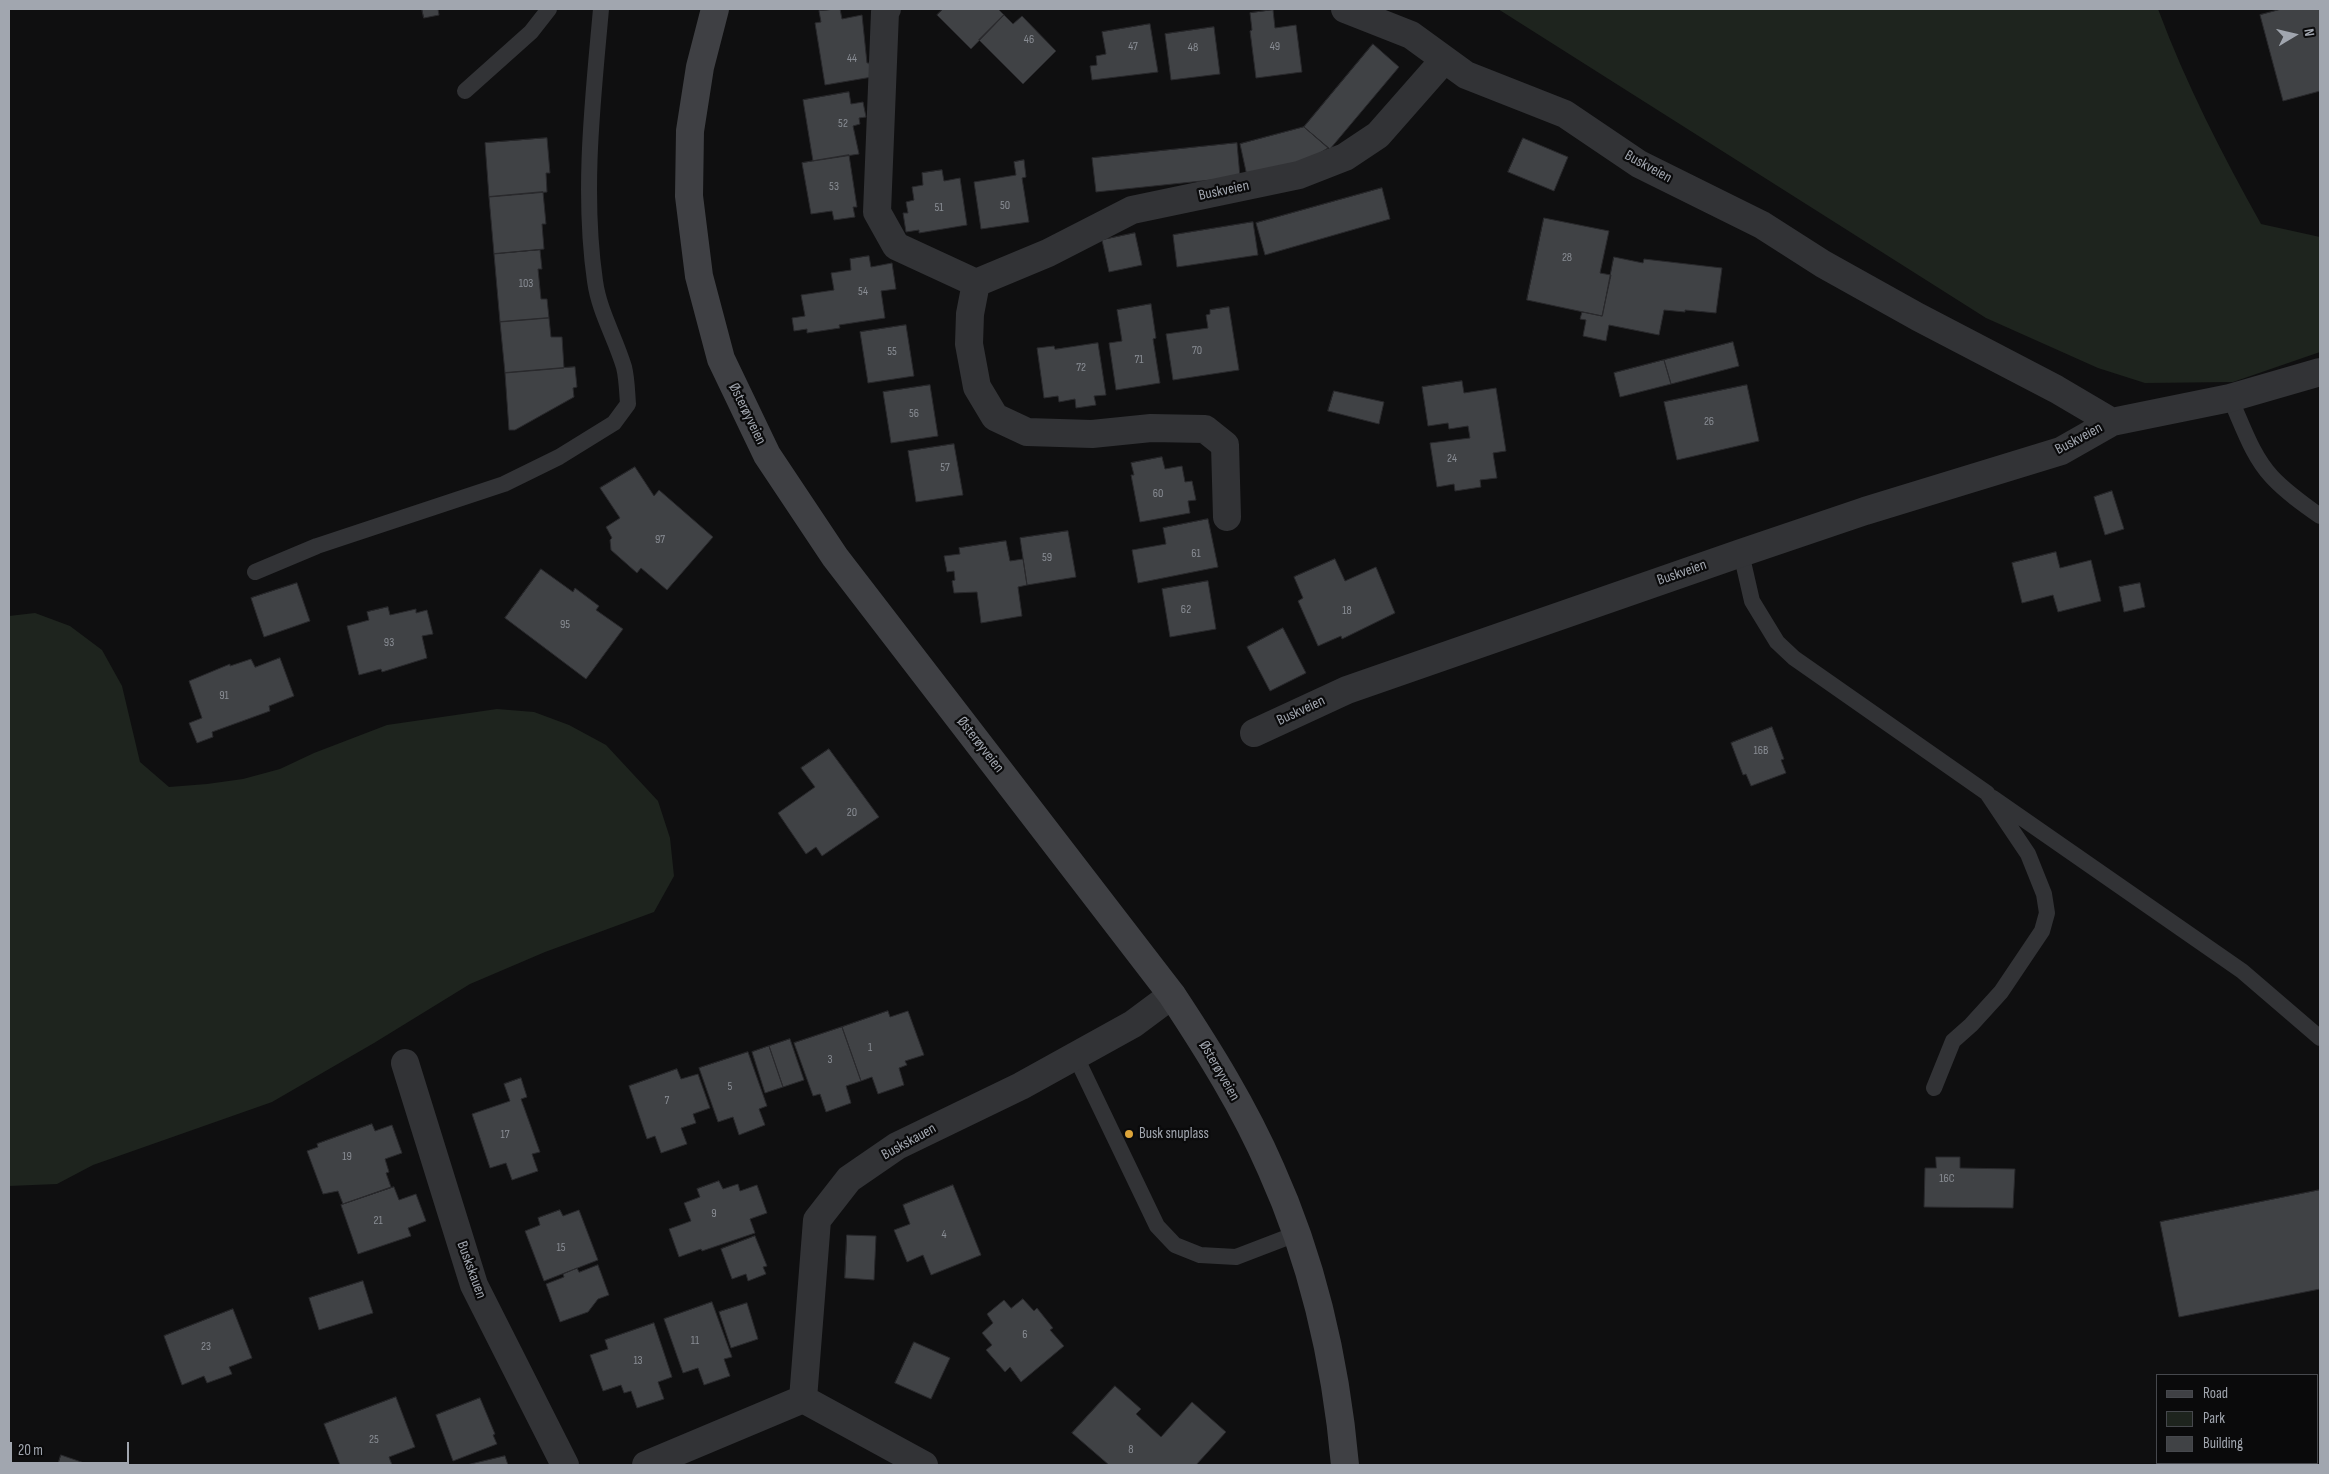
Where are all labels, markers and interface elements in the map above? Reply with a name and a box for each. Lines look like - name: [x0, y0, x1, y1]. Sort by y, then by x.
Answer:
- north arrow: [2269, 10, 2319, 60]
- text: N: [2300, 28, 2318, 38]
- house number: 46: [1024, 33, 1034, 47]
- house number: 47: [1128, 40, 1138, 54]
- house number: 49: [1270, 40, 1280, 54]
- house number: 48: [1188, 41, 1198, 55]
- house number: 44: [847, 52, 857, 66]
- house number: 52: [838, 117, 848, 131]
- street label: Buskveien: [1621, 147, 1675, 187]
- street label: Buskveien: [1197, 177, 1251, 205]
- house number: 53: [829, 180, 839, 194]
- house number: 50: [1000, 199, 1010, 213]
- house number: 51: [934, 201, 944, 215]
- house number: 28: [1562, 251, 1572, 265]
- house number: 103: [519, 277, 533, 291]
- house number: 54: [858, 285, 868, 299]
- house number: 70: [1192, 344, 1202, 358]
- house number: 55: [887, 345, 897, 359]
- house number: 71: [1134, 353, 1144, 367]
- house number: 72: [1076, 361, 1086, 375]
- street label: Østerøyveien: [724, 380, 770, 448]
- house number: 56: [909, 407, 919, 421]
- house number: 26: [1704, 415, 1714, 429]
- street label: Buskveien: [2052, 419, 2106, 459]
- house number: 24: [1447, 452, 1457, 466]
- house number: 57: [940, 461, 950, 475]
- house number: 60: [1153, 487, 1163, 501]
- house number: 97: [655, 533, 665, 547]
- house number: 61: [1191, 547, 1201, 561]
- house number: 59: [1042, 551, 1052, 565]
- street label: Buskveien: [1655, 556, 1709, 590]
- house number: 62: [1181, 603, 1191, 617]
- house number: 18: [1342, 604, 1352, 618]
- house number: 95: [560, 618, 570, 632]
- house number: 93: [384, 636, 394, 650]
- house number: 91: [219, 689, 229, 703]
- street label: Buskveien: [1274, 692, 1328, 730]
- street label: Østerøyveien: [953, 713, 1007, 777]
- house number: 16B: [1754, 744, 1768, 758]
- house number: 20: [847, 806, 857, 820]
- street label: Østerøyveien: [1195, 1038, 1243, 1104]
- house number: 1: [868, 1041, 872, 1055]
- house number: 3: [827, 1053, 833, 1067]
- house number: 5: [728, 1080, 732, 1094]
- house number: 7: [665, 1094, 669, 1108]
- street label: Buskskauen: [879, 1120, 939, 1164]
- place label: Busk snuplass: [1139, 1125, 1209, 1143]
- house number: 17: [501, 1128, 509, 1142]
- marker: Busk snuplass: [1123, 1128, 1135, 1140]
- house number: 19: [342, 1150, 352, 1164]
- house number: 16C: [1939, 1172, 1955, 1186]
- house number: 9: [711, 1207, 717, 1221]
- house number: 21: [373, 1214, 383, 1228]
- house number: 4: [941, 1228, 947, 1242]
- street label: Buskskauen: [452, 1239, 490, 1301]
- house number: 15: [556, 1241, 566, 1255]
- house number: 6: [1022, 1328, 1028, 1342]
- house number: 11: [691, 1334, 699, 1348]
- house number: 23: [201, 1340, 211, 1354]
- house number: 13: [633, 1354, 643, 1368]
- legend: [2156, 1374, 2319, 1464]
- text: Road: [2203, 1384, 2228, 1403]
- text: Park: [2203, 1409, 2225, 1428]
- scale bar: [12, 1432, 131, 1464]
- house number: 25: [369, 1433, 379, 1447]
- text: Building: [2203, 1434, 2243, 1453]
- text: 20 m: [18, 1441, 43, 1460]
- house number: 8: [1128, 1443, 1134, 1457]

